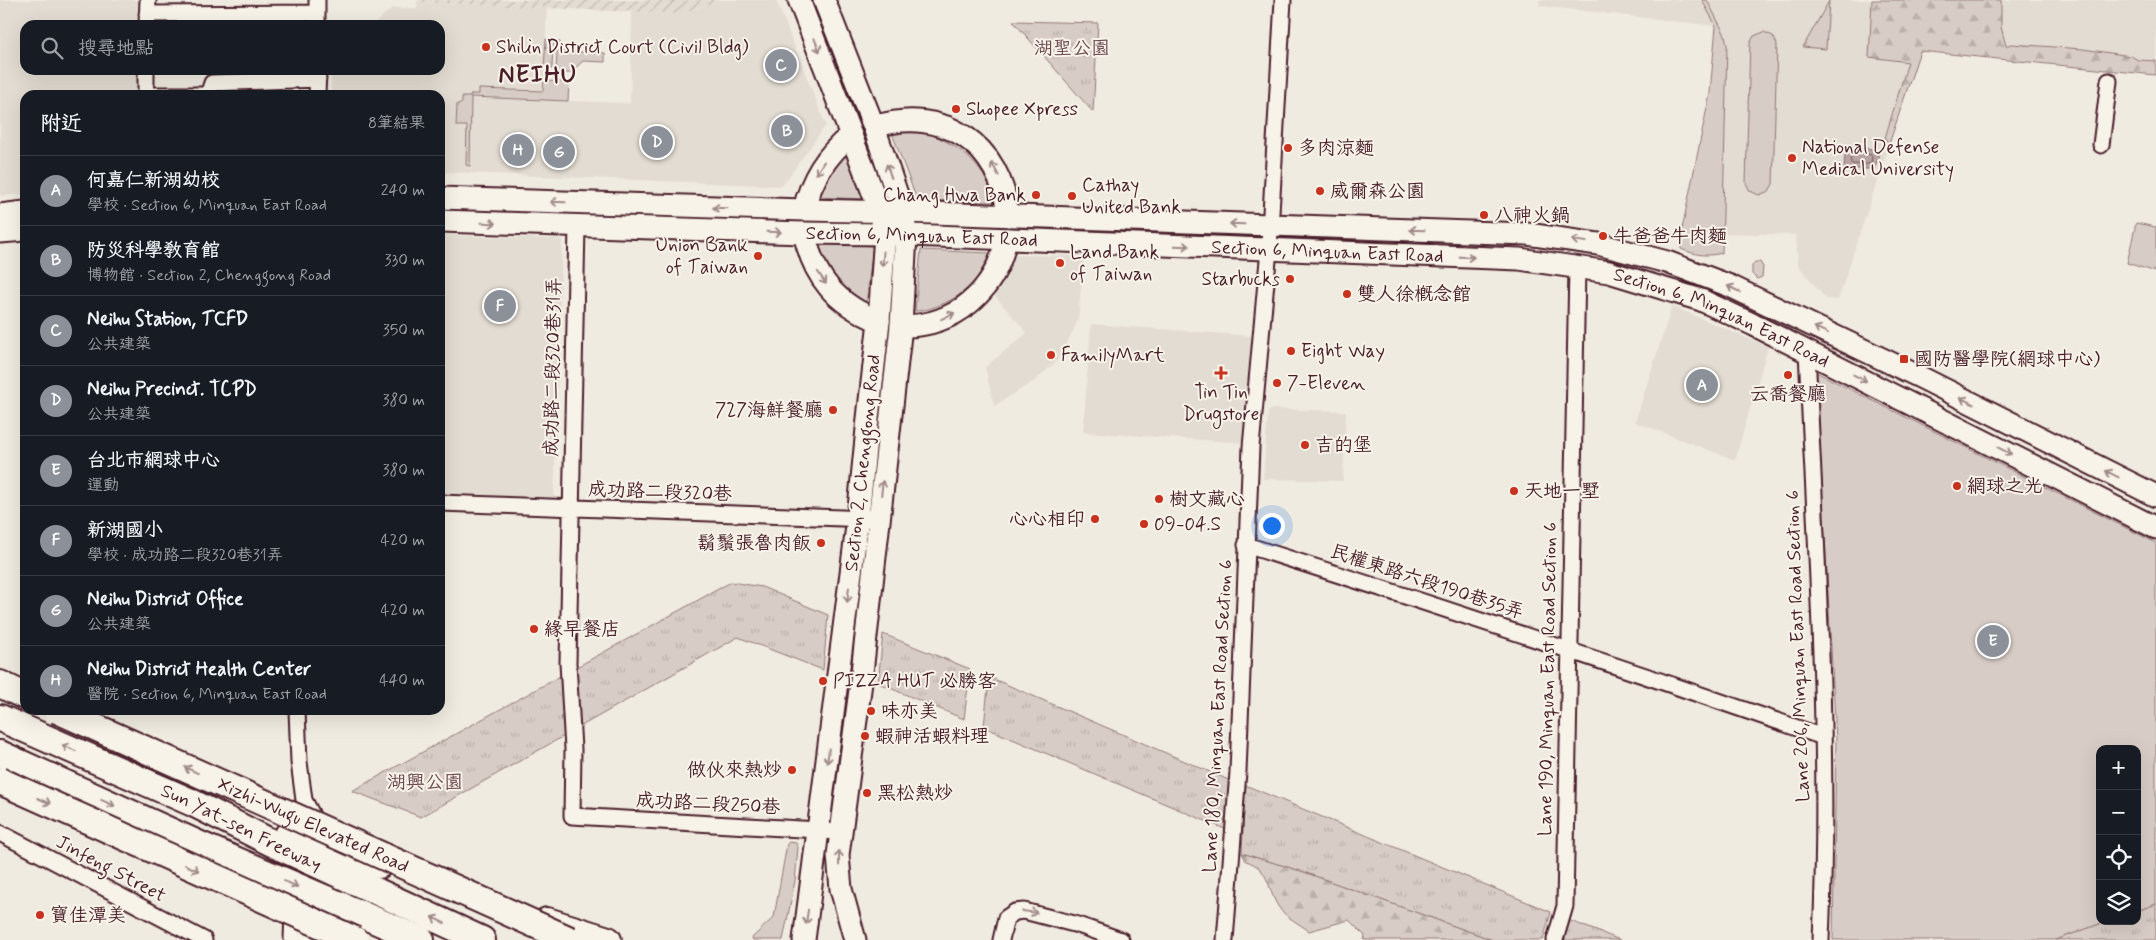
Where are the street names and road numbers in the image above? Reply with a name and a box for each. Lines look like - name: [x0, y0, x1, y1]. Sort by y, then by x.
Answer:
- street label: Section 6, Minquan East Road: [805, 221, 1038, 253]
- street label: Section 6, Minquan East Road: [1211, 234, 1444, 269]
- street label: Section 6, Minquan East Road: [1610, 262, 1834, 373]
- street label: 成功路二段320巷31弄: [539, 277, 567, 457]
- street label: Section 2, Chenggong Road: [839, 353, 890, 573]
- street label: 成功路二段320巷: [588, 477, 732, 507]
- street label: Lane 206, Minquan East Road Section 6: [1780, 490, 1816, 802]
- street label: Lane 190, Minquan East Road Section 6: [1533, 522, 1563, 836]
- street label: 民權東路六段190巷35弄: [1327, 539, 1527, 625]
- street label: Lane 180, Minquan East Road Section 6: [1197, 559, 1239, 873]
- street label: Xizhi-Wugu Elevated Road: [214, 771, 413, 879]
- street label: Sun Yat-sen Freeway: [157, 778, 326, 877]
- street label: 成功路二段250巷: [635, 788, 781, 820]
- street label: Jinfeng Street: [50, 830, 170, 911]

